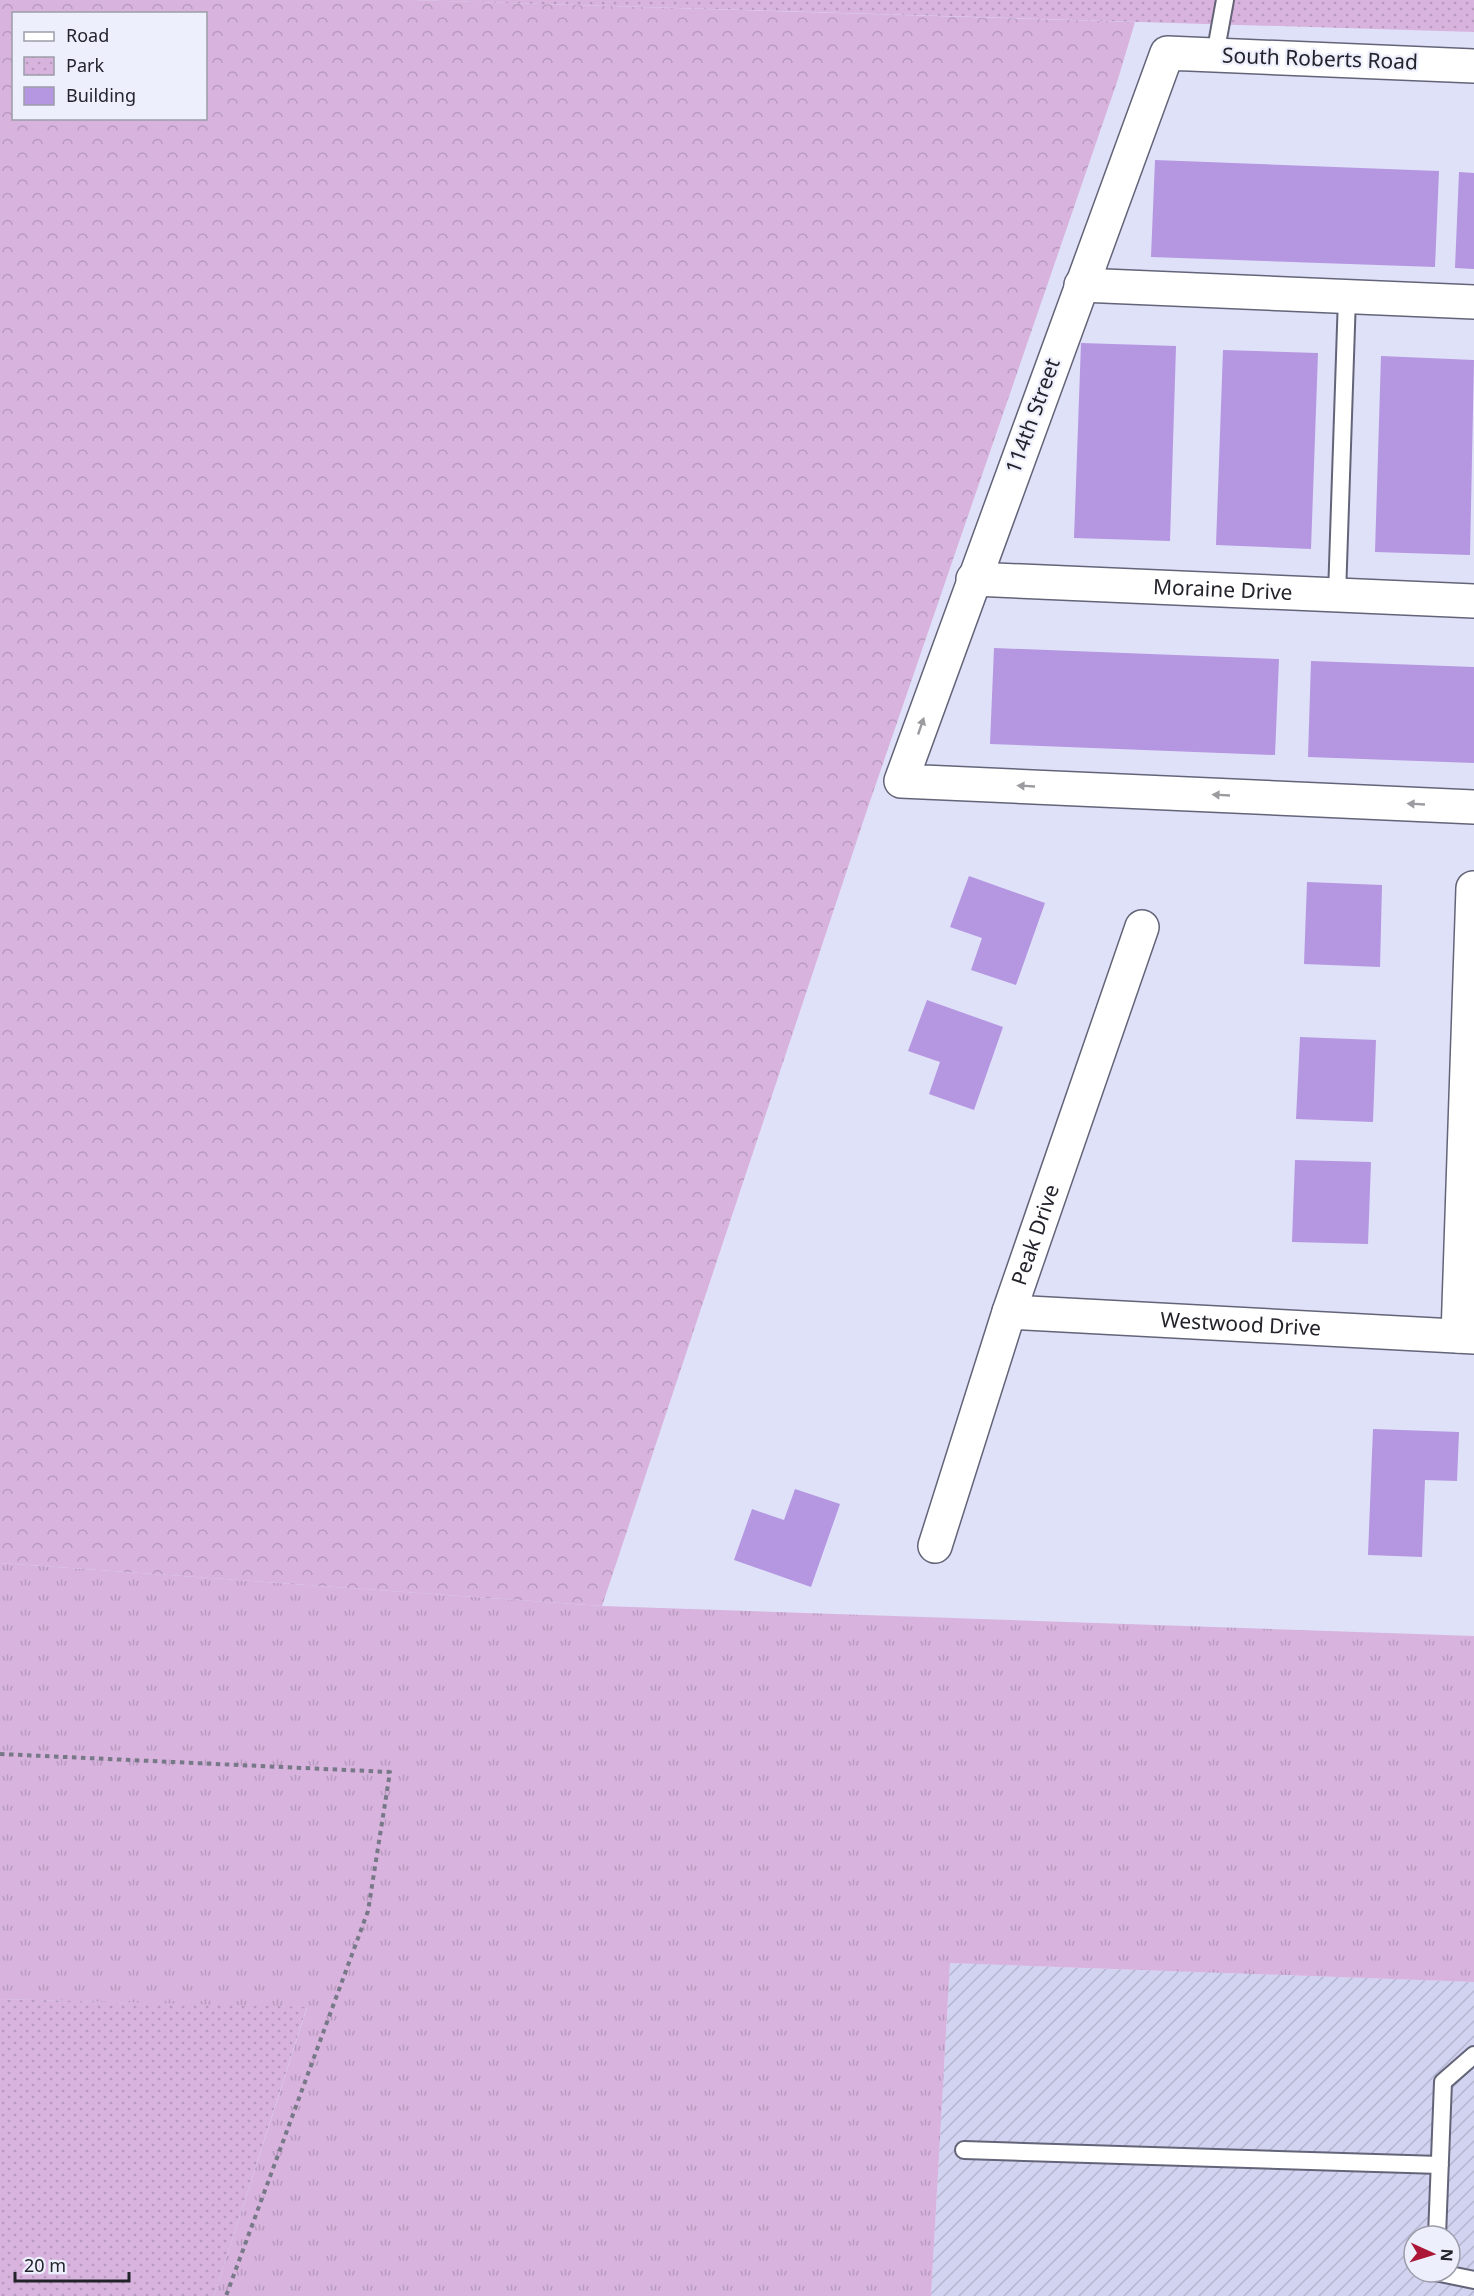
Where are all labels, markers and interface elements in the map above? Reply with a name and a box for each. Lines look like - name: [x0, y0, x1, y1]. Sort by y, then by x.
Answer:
- legend: [12, 12, 207, 120]
- text: Road: [66, 23, 109, 47]
- street label: South Roberts Road: [1222, 41, 1418, 75]
- text: Park: [66, 53, 104, 77]
- text: Building: [66, 83, 136, 107]
- street label: 114th Street: [998, 354, 1066, 477]
- street label: Moraine Drive: [1152, 572, 1293, 606]
- one-way arrow: [916, 717, 926, 735]
- one-way arrow: [1016, 782, 1035, 791]
- one-way arrow: [1211, 791, 1230, 800]
- one-way arrow: [1406, 800, 1425, 809]
- street label: Peak Drive: [1004, 1180, 1065, 1289]
- street label: Westwood Drive: [1160, 1305, 1322, 1342]
- north arrow: [1402, 2224, 1462, 2284]
- scale bar: [15, 2245, 129, 2283]
- text: N: [1436, 2248, 1458, 2262]
- text: 20 m: [24, 2253, 66, 2277]

